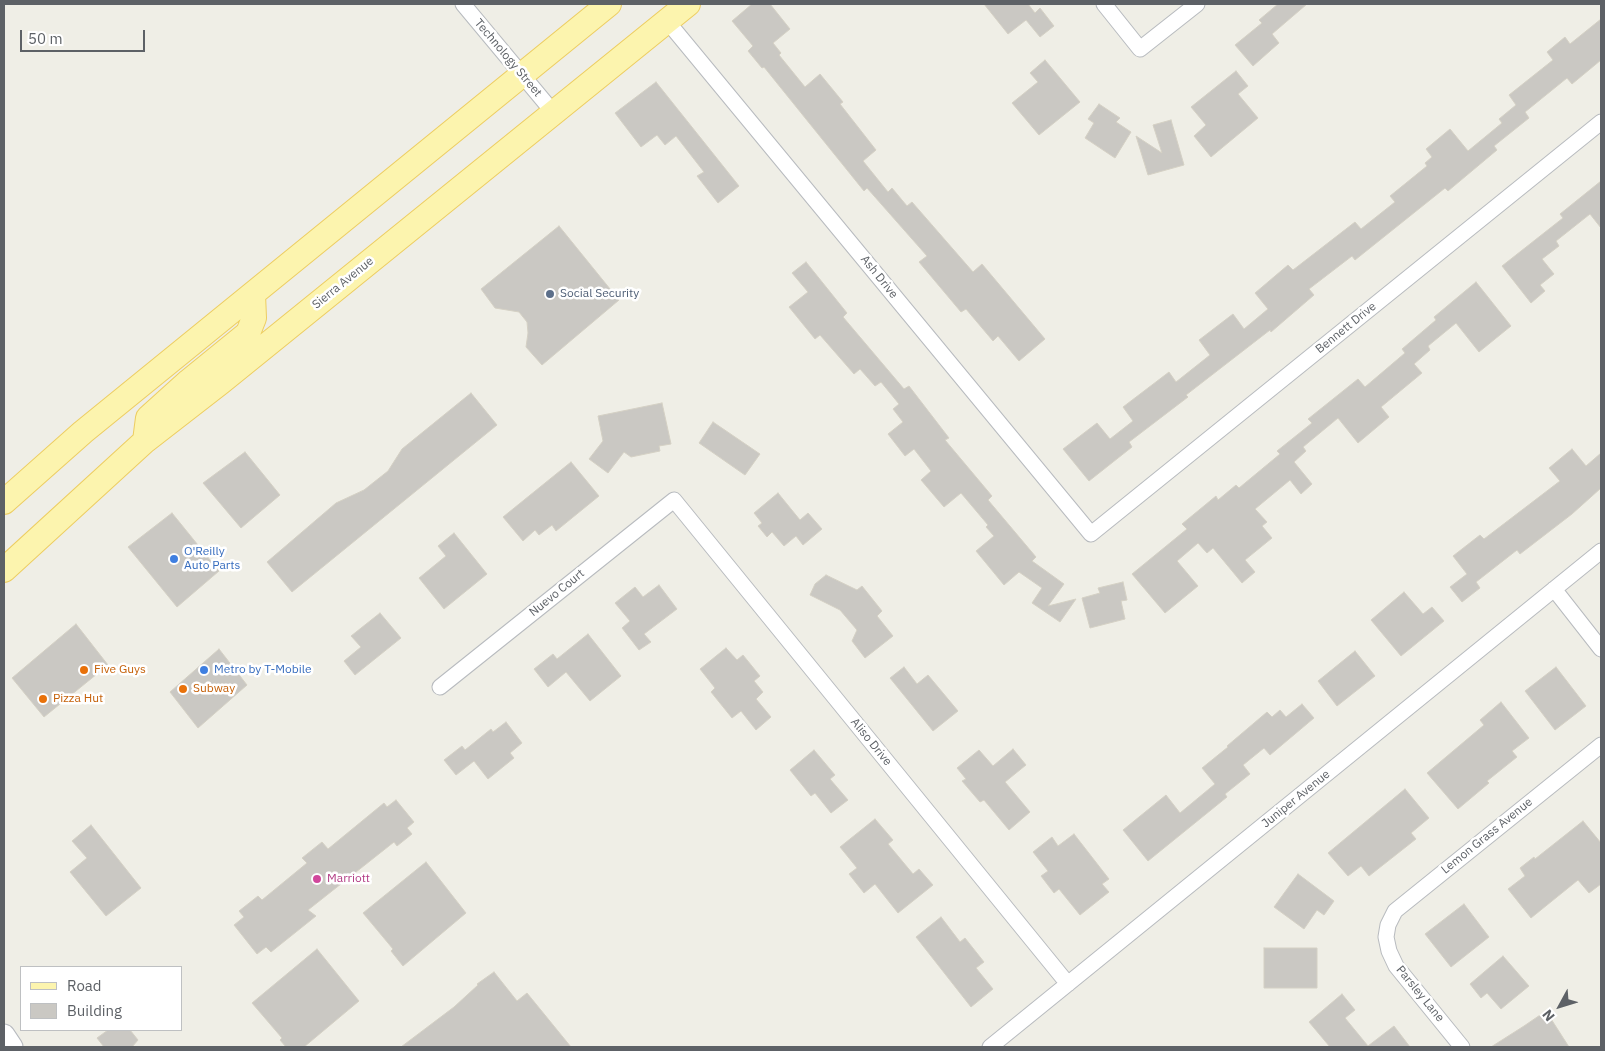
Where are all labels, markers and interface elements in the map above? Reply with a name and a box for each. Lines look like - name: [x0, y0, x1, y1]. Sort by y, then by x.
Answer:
- street label: Technology Street: [471, 16, 545, 100]
- scale bar: [22, 20, 148, 52]
- text: 50 m: [28, 29, 63, 48]
- street label: Ash Drive: [857, 253, 901, 301]
- street label: Sierra Avenue: [309, 254, 377, 312]
- place label: Social Security: [560, 287, 639, 301]
- marker: Social Security: [544, 288, 556, 300]
- street label: Bennett Drive: [1313, 299, 1379, 357]
- place label: O'Reilly Auto Parts: [184, 545, 240, 573]
- marker: O'Reilly Auto Parts: [168, 553, 180, 565]
- street label: Nuevo Court: [527, 566, 587, 620]
- place label: Five Guys: [94, 663, 146, 677]
- place label: Metro by T-Mobile: [214, 663, 311, 677]
- marker: Five Guys: [78, 664, 90, 676]
- marker: Metro by T-Mobile: [198, 664, 210, 676]
- place label: Subway: [193, 682, 235, 696]
- marker: Subway: [177, 683, 189, 695]
- place label: Pizza Hut: [53, 692, 103, 706]
- marker: Pizza Hut: [37, 693, 49, 705]
- street label: Aliso Drive: [847, 715, 895, 769]
- street label: Juniper Avenue: [1259, 767, 1333, 831]
- street label: Lemon Grass Avenue: [1439, 795, 1535, 877]
- place label: Marriott: [327, 872, 370, 886]
- marker: Marriott: [311, 873, 323, 885]
- street label: Parsley Lane: [1393, 963, 1447, 1025]
- legend: [20, 966, 182, 1031]
- text: Road: [67, 976, 102, 995]
- north arrow: [1535, 981, 1585, 1031]
- text: Building: [67, 1001, 122, 1020]
- text: N: [1538, 1006, 1559, 1025]

